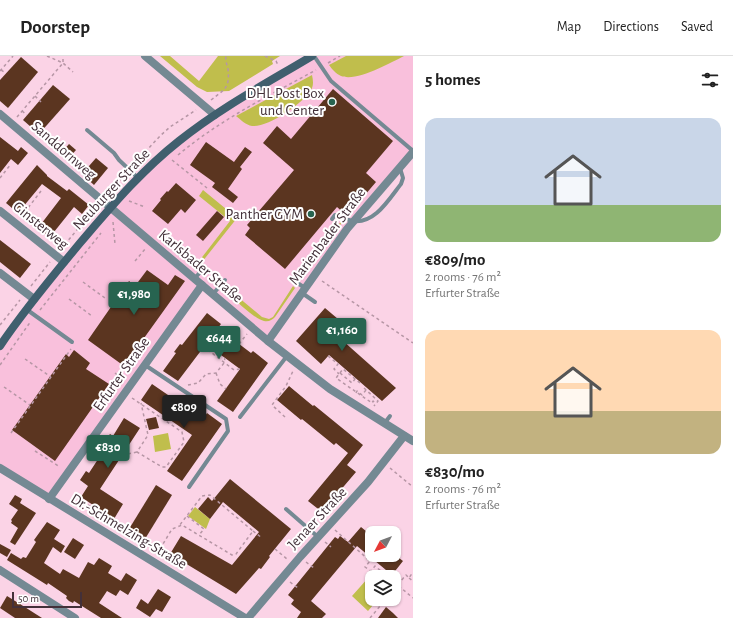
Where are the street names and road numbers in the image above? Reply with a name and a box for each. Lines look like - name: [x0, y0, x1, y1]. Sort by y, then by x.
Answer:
- street label: Sanddornweg: [28, 118, 99, 183]
- street label: Neuburger Straße: [70, 146, 153, 233]
- street label: Marienbader Straße: [286, 185, 369, 288]
- street label: Ginsterweg: [10, 199, 72, 253]
- street label: Karlsbader Straße: [156, 227, 246, 306]
- street label: Erfurter Straße: [91, 335, 152, 414]
- street label: Jenaer Straße: [285, 484, 350, 552]
- street label: Dr.-Schmelzing-Straße: [68, 491, 189, 572]

